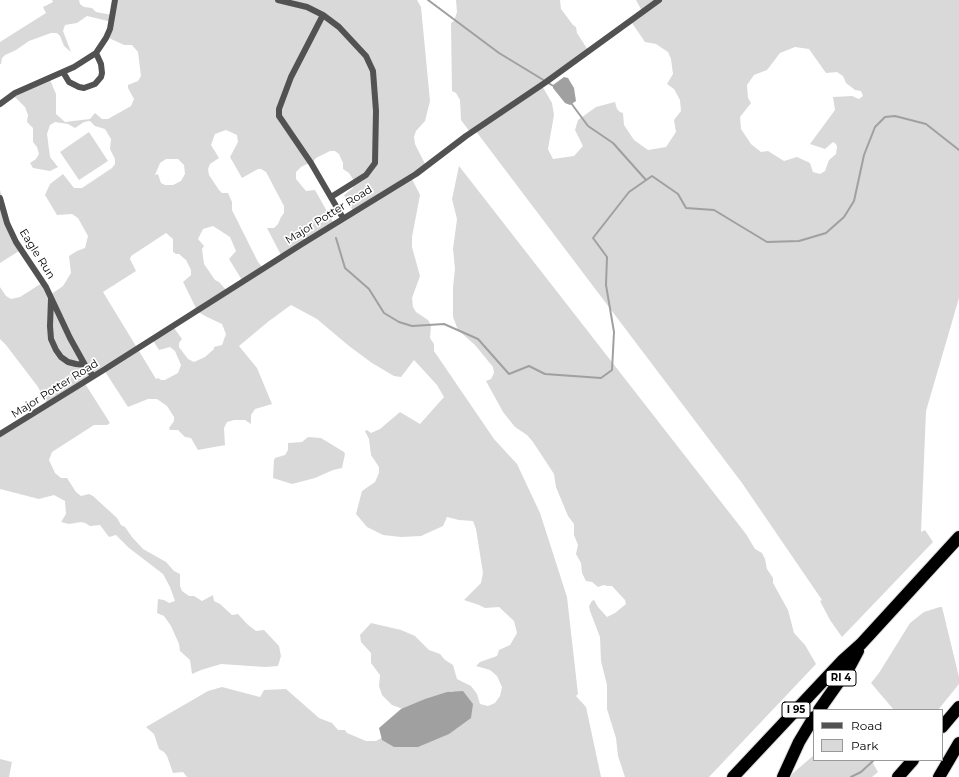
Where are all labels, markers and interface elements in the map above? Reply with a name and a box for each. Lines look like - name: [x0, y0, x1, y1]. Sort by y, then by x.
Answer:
- street label: Major Potter Road: [283, 183, 375, 247]
- street label: Eagle Run: [16, 227, 58, 281]
- street label: Major Potter Road: [9, 357, 101, 421]
- road number: RI 4: [826, 670, 856, 686]
- road number: I 95: [782, 702, 810, 718]
- legend: [813, 709, 943, 761]
- text: Road: [851, 718, 882, 733]
- text: Park: [851, 738, 878, 753]

